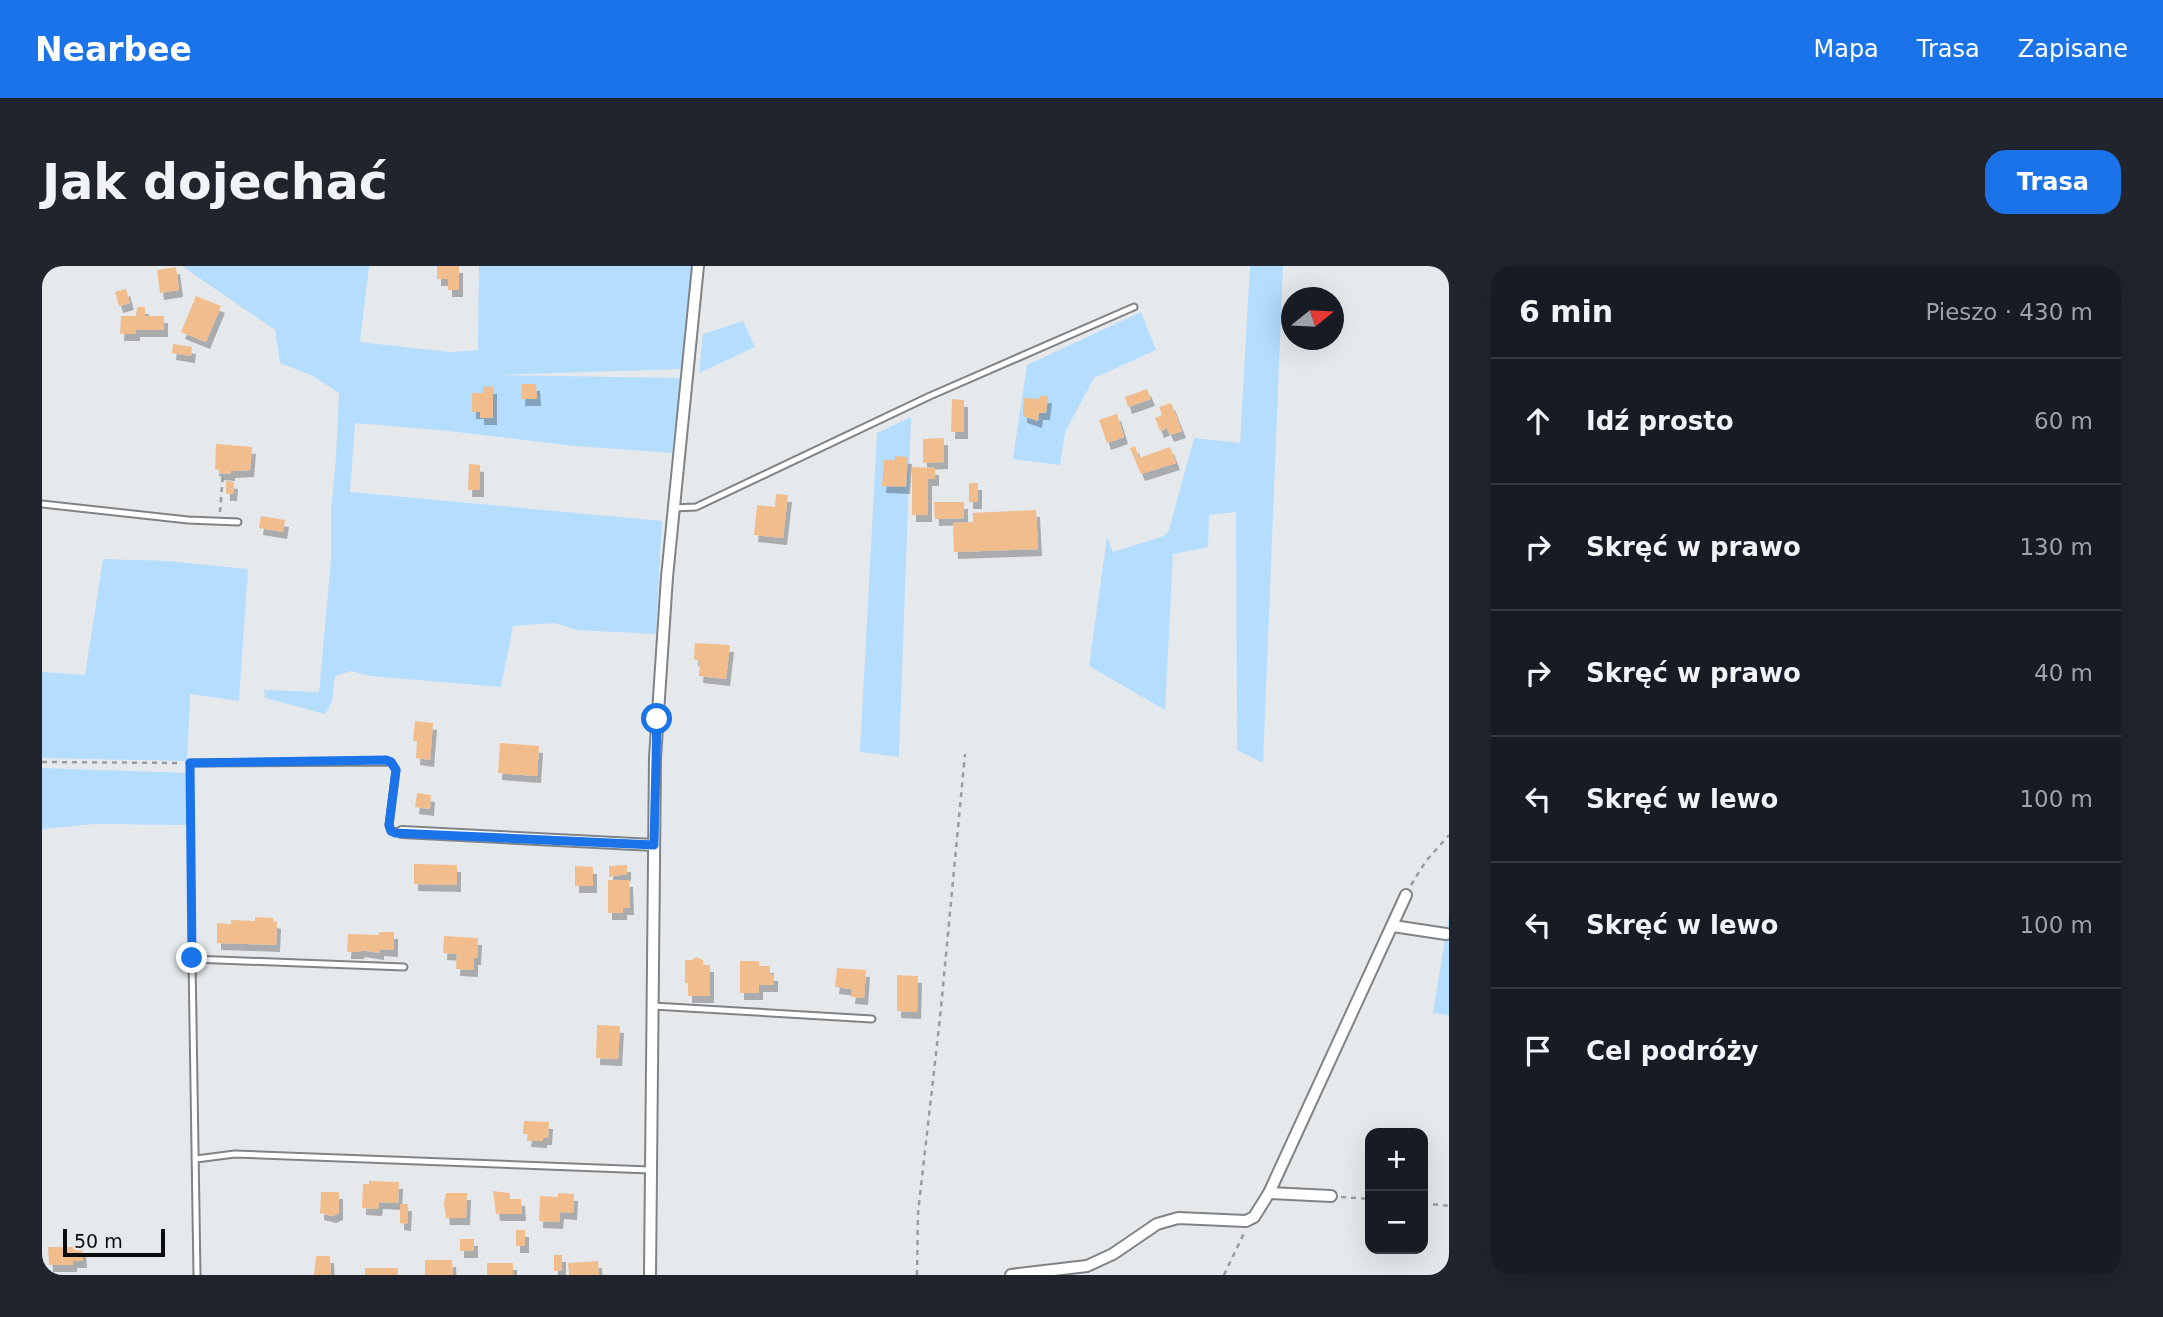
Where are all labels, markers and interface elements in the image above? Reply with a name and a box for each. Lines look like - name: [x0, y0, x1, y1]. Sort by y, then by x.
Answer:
- text: Nearbee: [35, 30, 192, 69]
- text: Mapa: [1813, 35, 1879, 63]
- text: Trasa: [1917, 35, 1980, 63]
- text: Zapisane: [2018, 35, 2128, 63]
- button: Trasa: [1985, 150, 2121, 214]
- text: Jak dojechać: [42, 154, 388, 211]
- north arrow: [1281, 287, 1344, 350]
- text: 6 min: [1519, 294, 1613, 329]
- text: Pieszo · 430 m: [1925, 299, 2093, 325]
- icon: ahead: [1519, 402, 1557, 440]
- text: Idź prosto: [1586, 406, 1734, 436]
- text: 60 m: [2034, 408, 2093, 434]
- icon: right: [1519, 528, 1557, 566]
- text: Skręć w prawo: [1586, 532, 1801, 562]
- text: 130 m: [2019, 534, 2093, 560]
- icon: right: [1519, 654, 1557, 692]
- text: Skręć w prawo: [1586, 658, 1801, 688]
- text: 40 m: [2034, 660, 2093, 686]
- route start: [641, 703, 672, 734]
- icon: left: [1519, 780, 1557, 818]
- text: Skręć w lewo: [1586, 784, 1778, 814]
- text: 100 m: [2019, 786, 2093, 812]
- icon: left: [1519, 906, 1557, 944]
- text: Skręć w lewo: [1586, 910, 1778, 940]
- text: 100 m: [2019, 912, 2093, 938]
- route end: [176, 942, 207, 973]
- icon: arrive: [1519, 1032, 1557, 1070]
- text: Cel podróży: [1586, 1036, 1759, 1066]
- map controls: [1365, 1128, 1428, 1254]
- button: +: [1365, 1128, 1428, 1191]
- button: −: [1365, 1191, 1428, 1254]
- scale bar: [63, 1226, 164, 1258]
- text: 50 m: [74, 1230, 123, 1252]

